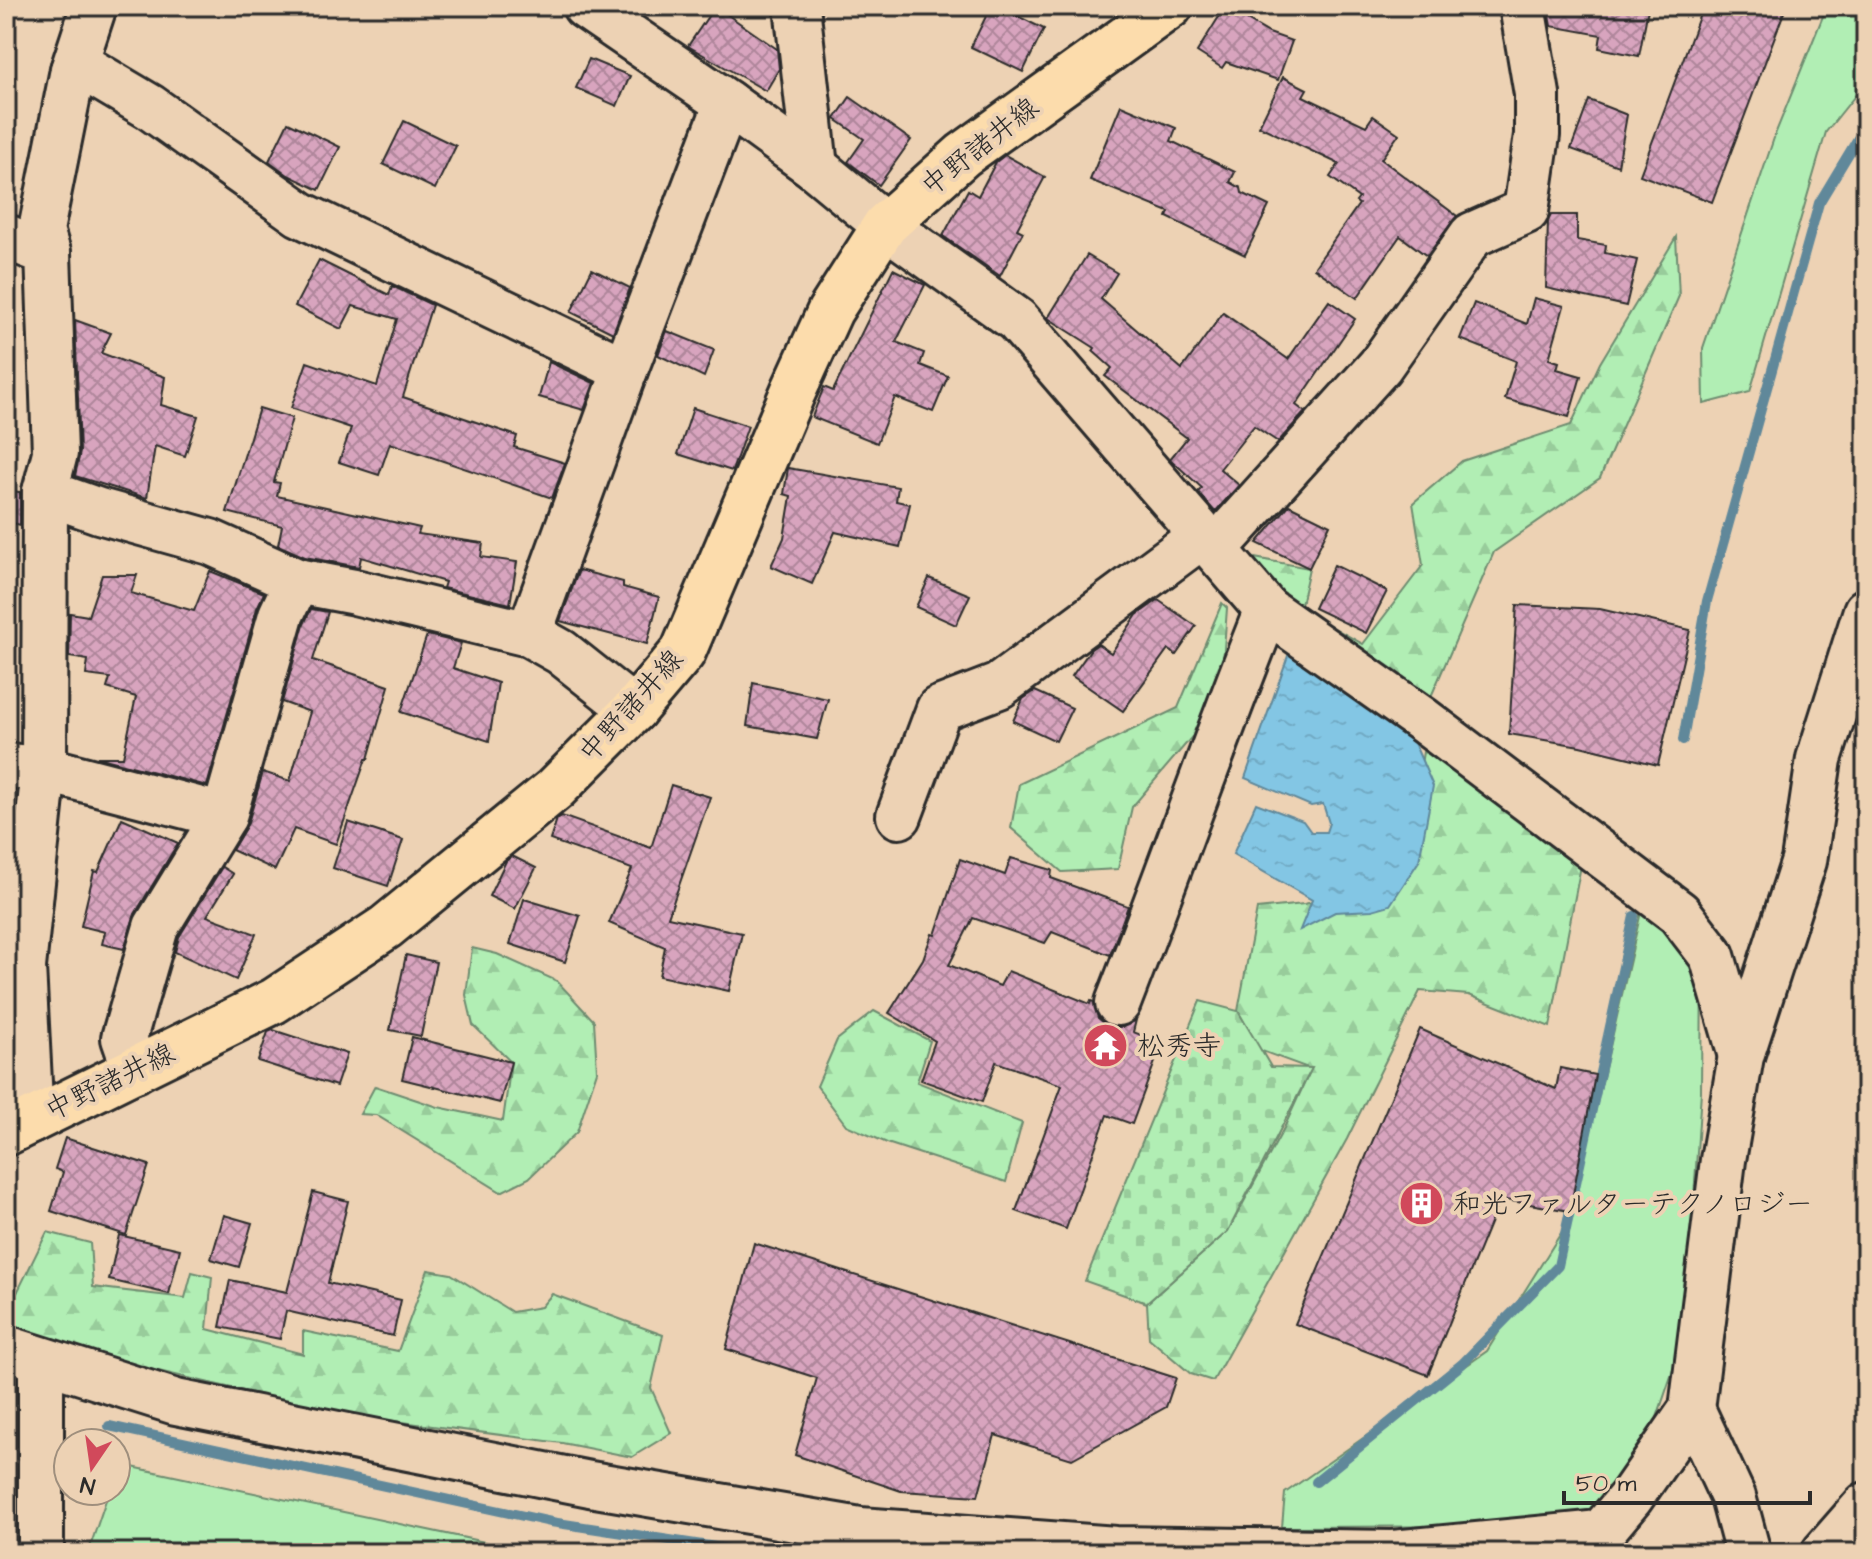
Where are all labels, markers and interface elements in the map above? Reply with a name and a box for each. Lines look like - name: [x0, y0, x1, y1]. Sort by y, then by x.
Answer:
- street label: 中野諸井線: [913, 89, 1047, 205]
- street label: 中野諸井線: [570, 641, 692, 771]
- temple icon: 松秀寺: [1082, 1022, 1130, 1070]
- place label: 松秀寺: [1137, 1027, 1221, 1066]
- street label: 中野諸井線: [39, 1034, 181, 1130]
- building icon: 和光ファルターテクノロジー: [1398, 1180, 1446, 1228]
- place label: 和光ファルターテクノロジー: [1453, 1185, 1813, 1224]
- north arrow: [52, 1427, 132, 1507]
- scale bar: [1564, 1455, 1810, 1505]
- text: 50 m: [1576, 1467, 1637, 1501]
- text: N: [77, 1468, 98, 1502]

